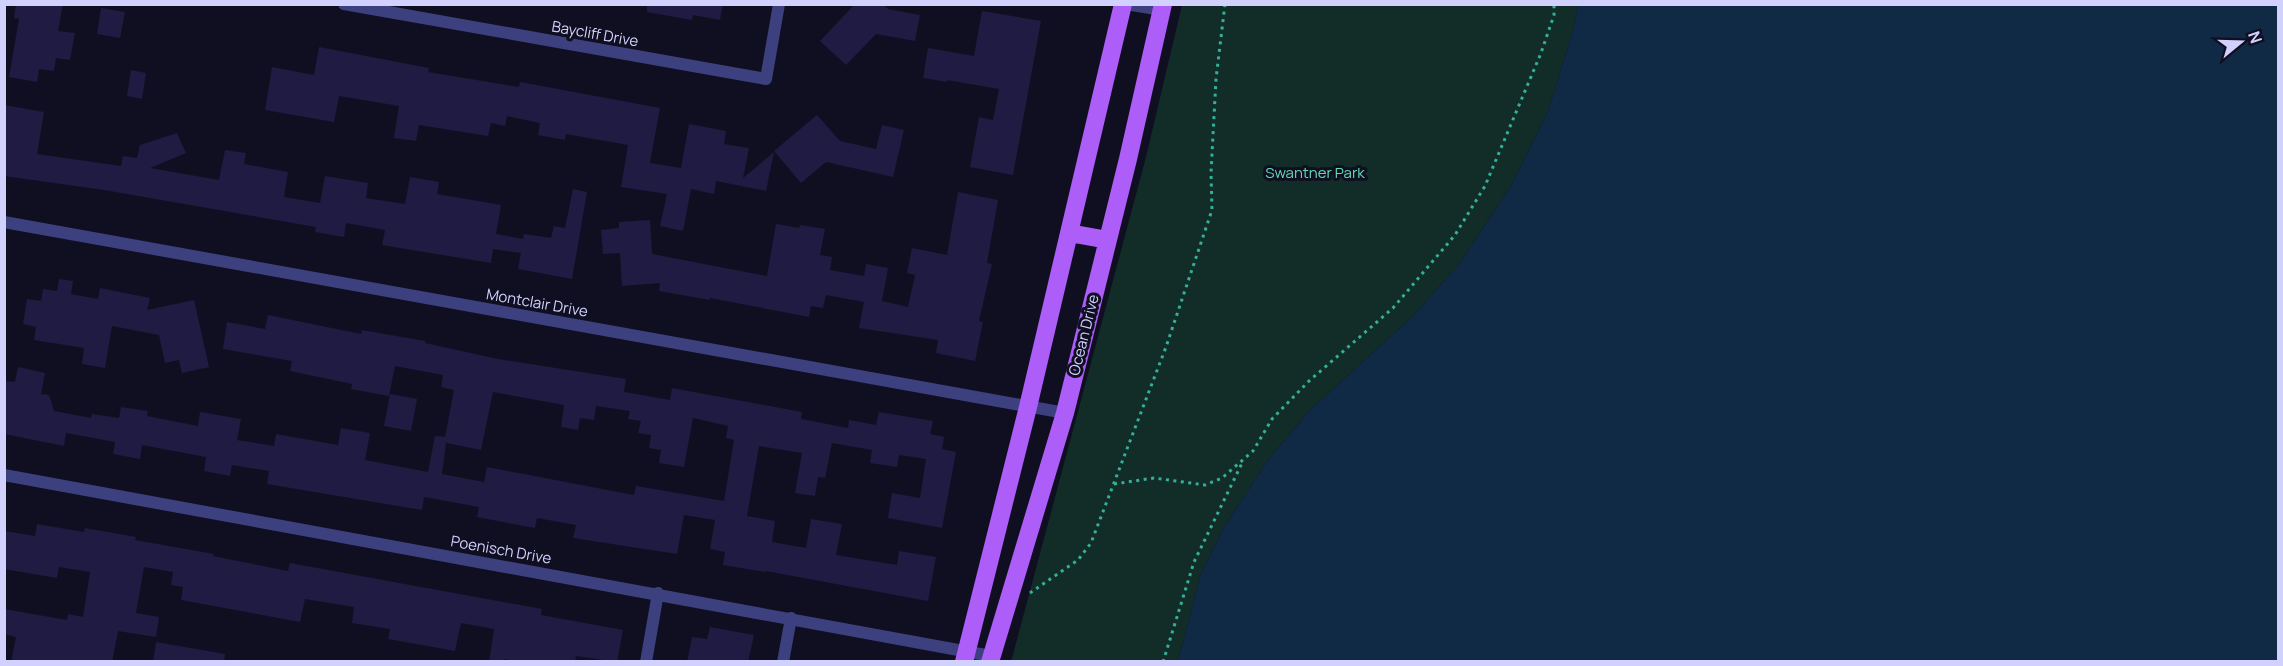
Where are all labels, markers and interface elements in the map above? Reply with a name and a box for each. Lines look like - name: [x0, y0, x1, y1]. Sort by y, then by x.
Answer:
- north arrow: [2211, 12, 2271, 72]
- street label: Baycliff Drive: [550, 16, 640, 52]
- text: N: [2243, 28, 2267, 46]
- park label: Swantner Park: [1265, 162, 1365, 183]
- street label: Montclair Drive: [485, 283, 590, 322]
- street label: Ocean Drive: [1063, 292, 1104, 378]
- street label: Poenisch Drive: [449, 530, 553, 569]

